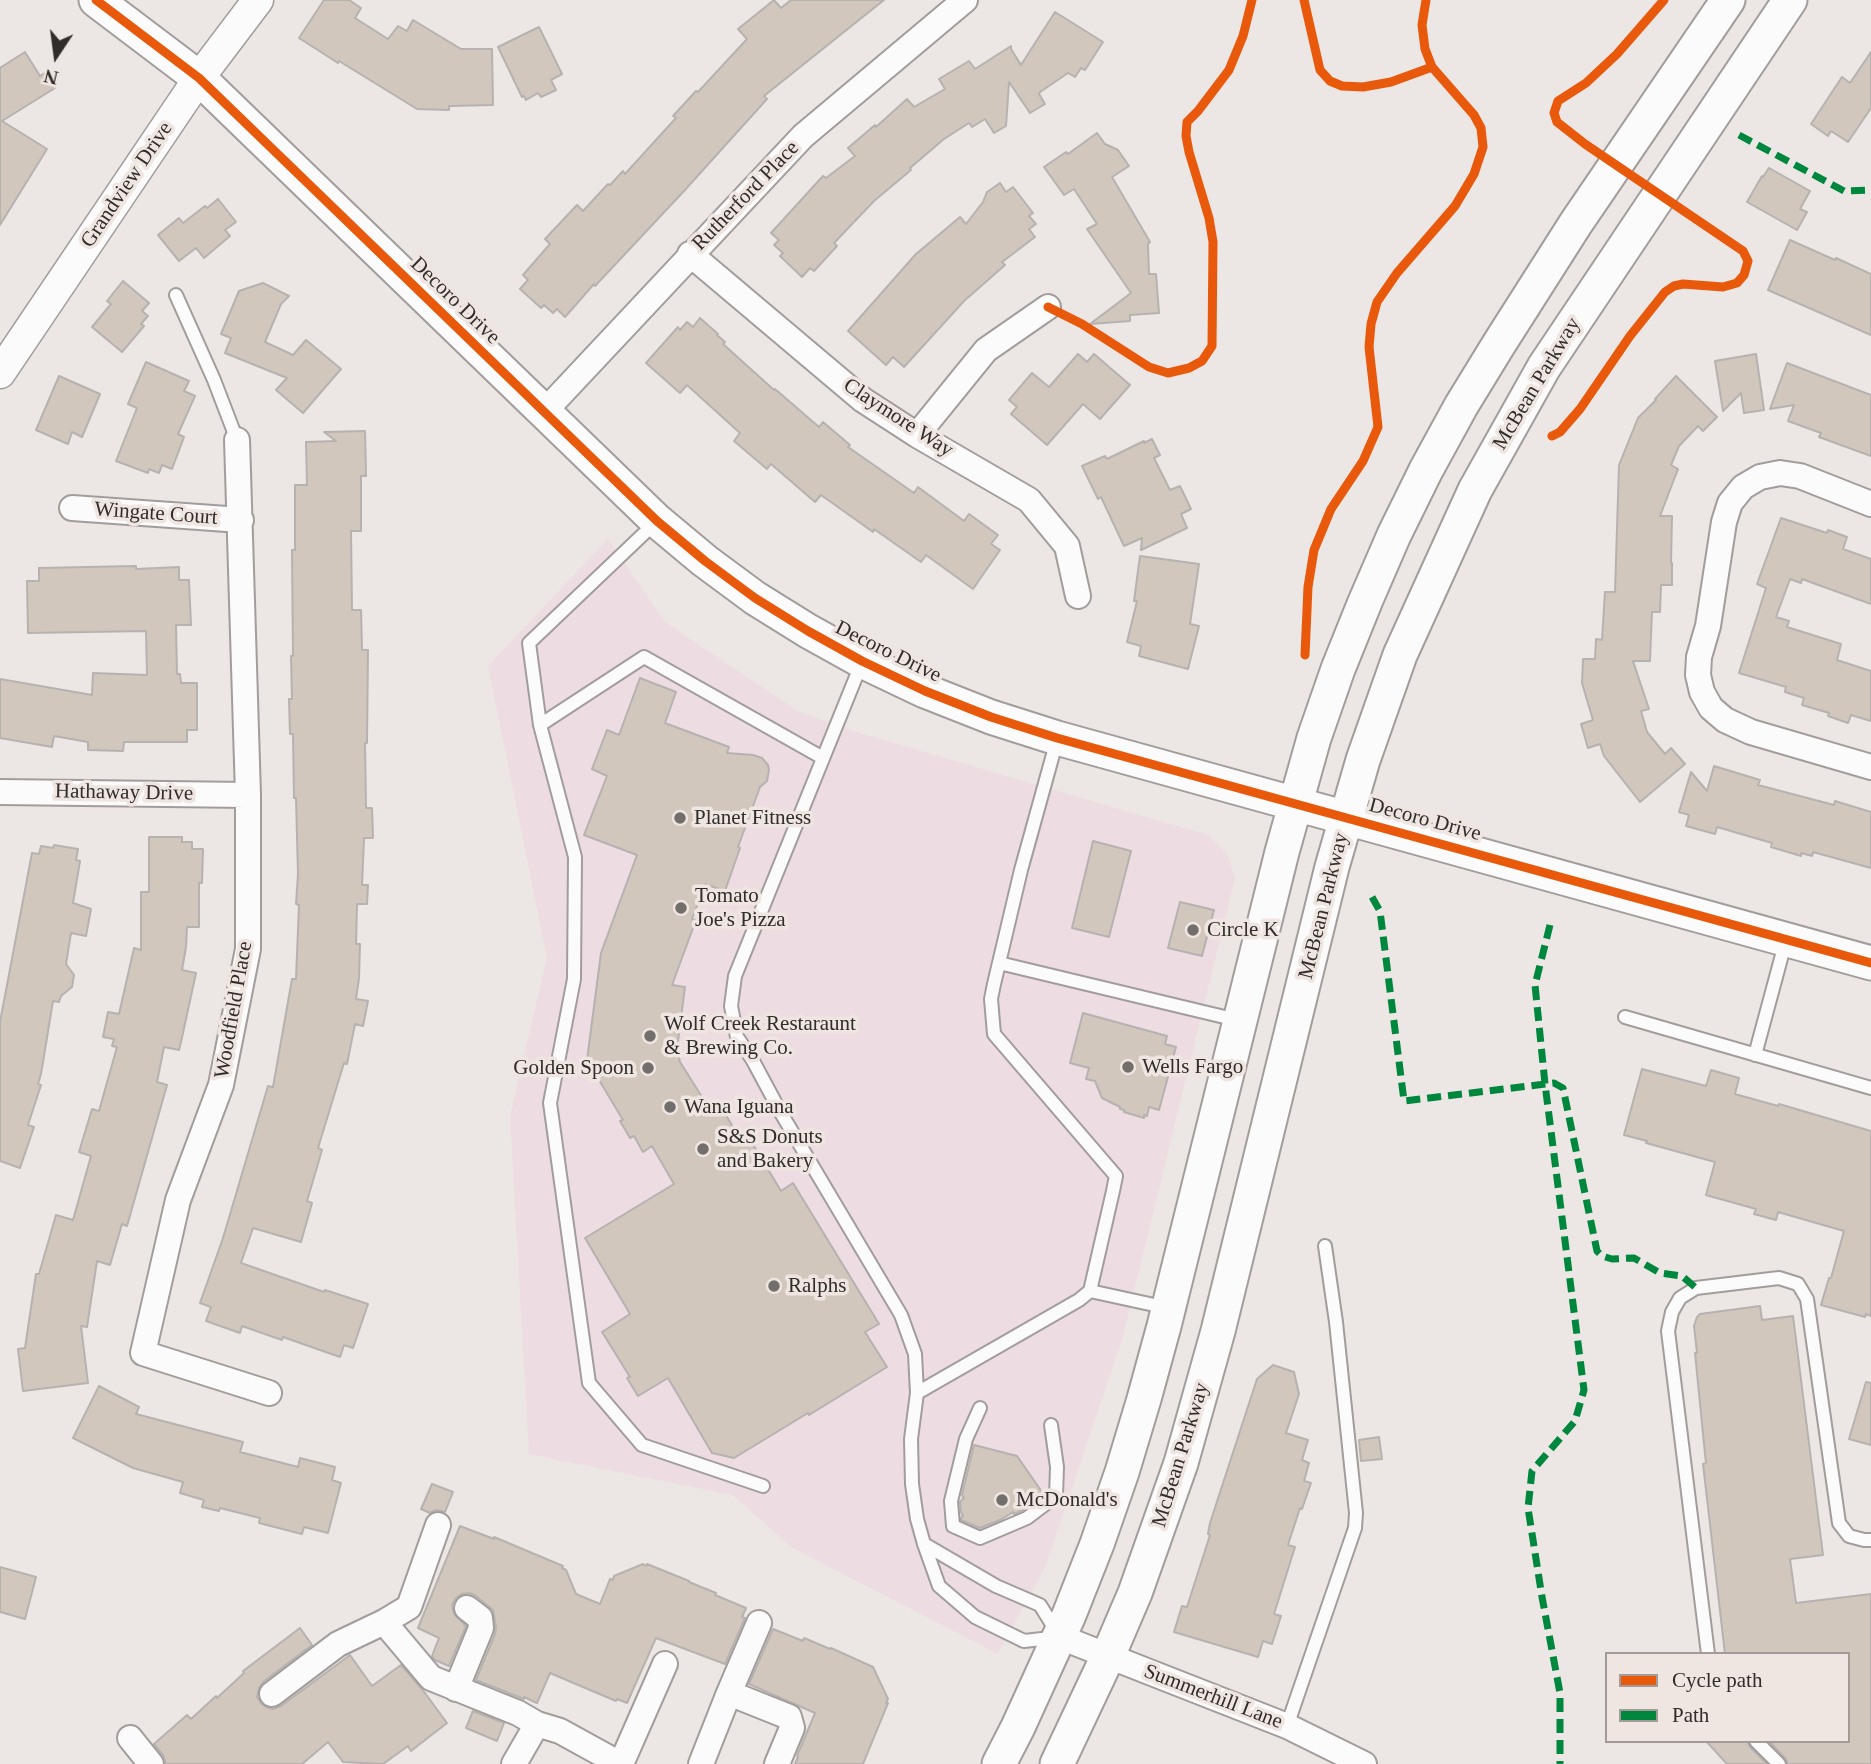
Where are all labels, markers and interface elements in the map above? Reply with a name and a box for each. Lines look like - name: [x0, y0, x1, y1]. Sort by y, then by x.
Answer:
- north arrow: [21, 21, 91, 91]
- text: N: [42, 65, 60, 89]
- street label: Grandview Drive: [76, 117, 178, 253]
- street label: Rutherford Place: [687, 136, 805, 256]
- street label: Decoro Drive: [405, 252, 505, 350]
- street label: McBean Parkway: [1488, 313, 1586, 455]
- street label: Claymore Way: [838, 373, 958, 463]
- street label: Wingate Court: [94, 497, 218, 531]
- street label: Decoro Drive: [831, 615, 945, 689]
- street label: Hathaway Drive: [55, 779, 193, 807]
- street label: Decoro Drive: [1366, 793, 1484, 847]
- place label: Planet Fitness: [694, 805, 811, 831]
- marker: Planet Fitness: [672, 810, 688, 826]
- street label: McBean Parkway: [1294, 830, 1354, 982]
- place label: Tomato Joe's Pizza: [695, 883, 786, 933]
- marker: Tomato Joe's Pizza: [673, 900, 689, 916]
- place label: Circle K: [1207, 917, 1279, 943]
- marker: Circle K: [1185, 922, 1201, 938]
- street label: Woodfield Place: [210, 939, 258, 1081]
- place label: Wolf Creek Restaraunt & Brewing Co.: [664, 1011, 856, 1061]
- marker: Wolf Creek Restaraunt & Brewing Co.: [642, 1028, 658, 1044]
- place label: Wells Fargo: [1142, 1054, 1243, 1080]
- place label: Golden Spoon: [513, 1055, 634, 1081]
- marker: Wells Fargo: [1120, 1059, 1136, 1075]
- marker: Golden Spoon: [640, 1060, 656, 1076]
- place label: Wana Iguana: [684, 1094, 794, 1120]
- marker: Wana Iguana: [662, 1099, 678, 1115]
- place label: S&S Donuts and Bakery: [717, 1124, 823, 1174]
- marker: S&S Donuts and Bakery: [695, 1141, 711, 1157]
- place label: Ralphs: [788, 1273, 846, 1299]
- marker: Ralphs: [766, 1278, 782, 1294]
- street label: McBean Parkway: [1147, 1380, 1215, 1530]
- place label: McDonald's: [1016, 1487, 1118, 1513]
- marker: McDonald's: [994, 1492, 1010, 1508]
- legend: [1605, 1652, 1850, 1743]
- street label: Summerhill Lane: [1140, 1659, 1286, 1735]
- text: Cycle path: [1672, 1668, 1762, 1692]
- text: Path: [1672, 1703, 1709, 1727]

